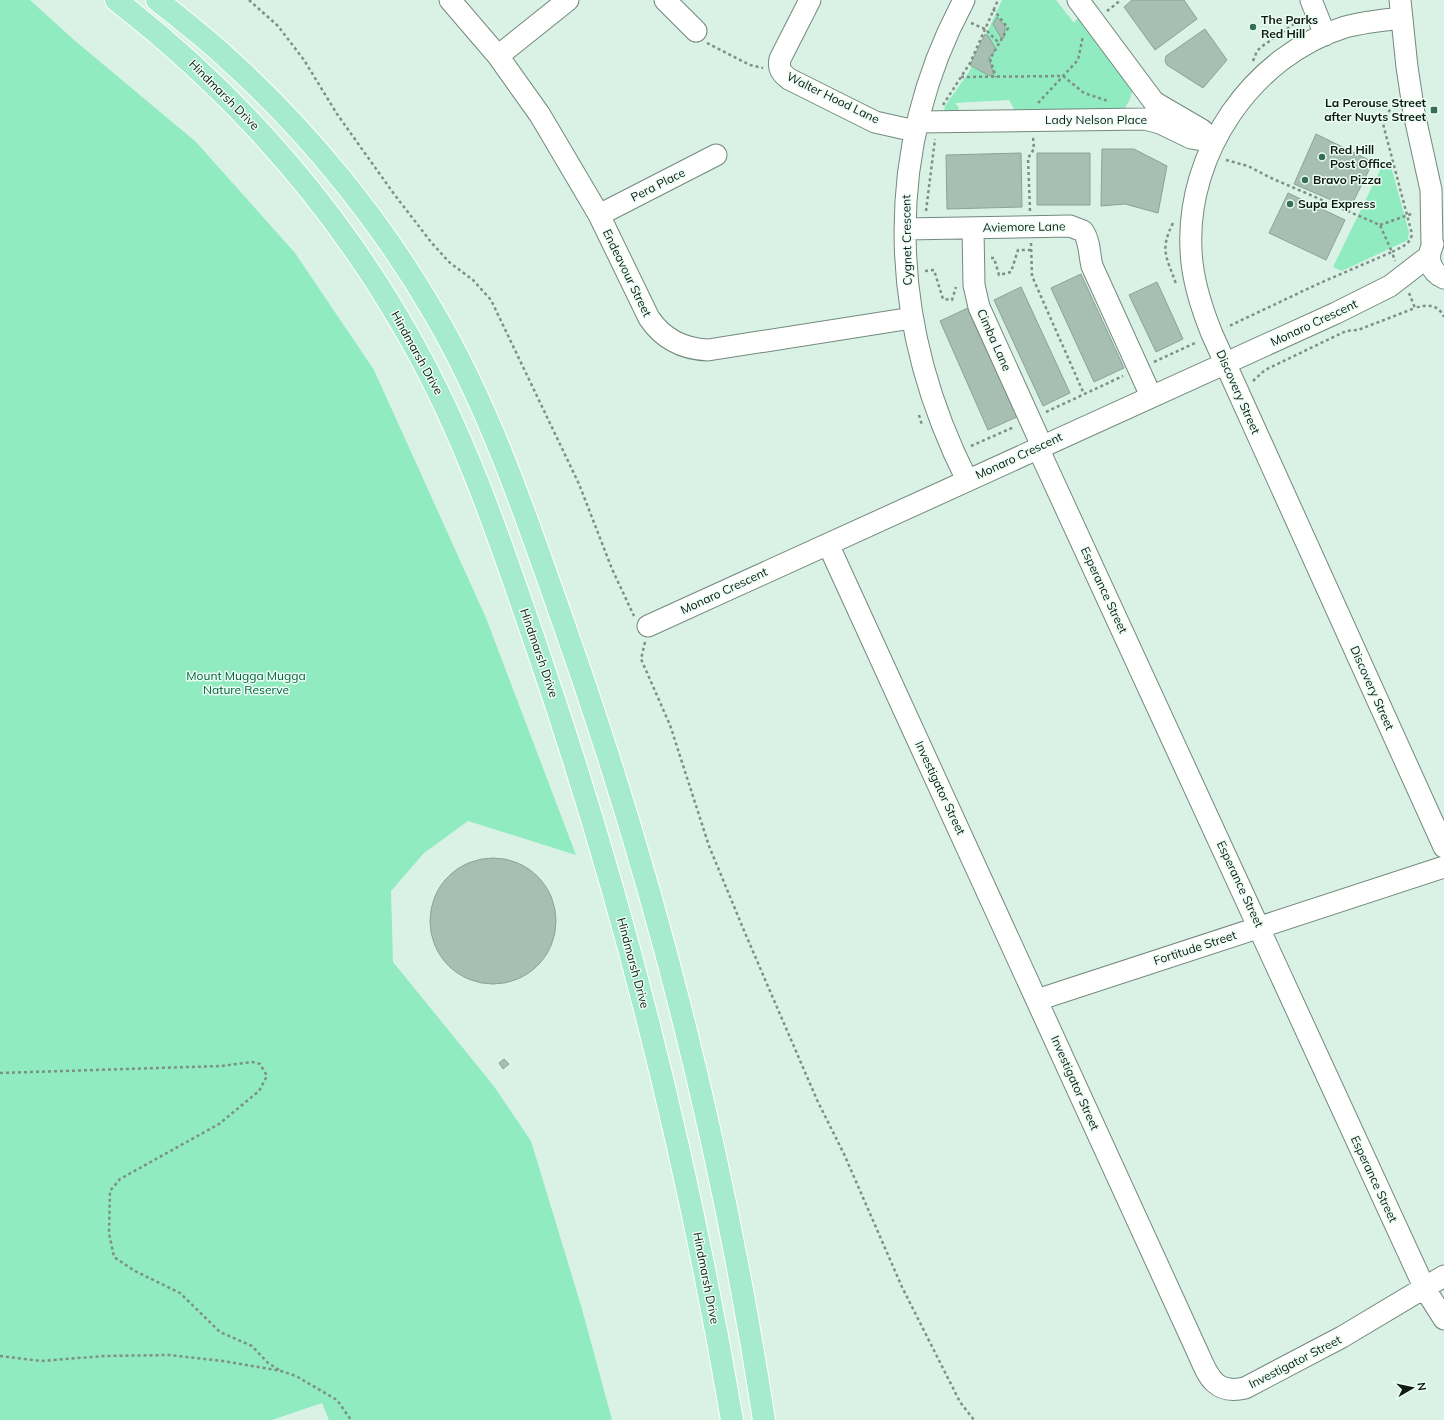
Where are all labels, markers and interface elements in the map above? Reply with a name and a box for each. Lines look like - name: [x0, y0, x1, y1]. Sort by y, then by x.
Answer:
- place label: The Parks Red Hill: [1261, 12, 1318, 41]
- marker: The Parks Red Hill: [1248, 22, 1258, 32]
- street label: Hindmarsh Drive: [186, 56, 263, 133]
- street label: Walter Hood Lane: [784, 69, 882, 127]
- place label: La Perouse Street after Nuyts Street: [1324, 95, 1426, 124]
- marker: La Perouse Street after Nuyts Street: [1429, 105, 1439, 115]
- street label: Lady Nelson Place: [1045, 112, 1147, 127]
- place label: Red Hill Post Office: [1330, 142, 1393, 171]
- marker: Red Hill Post Office: [1317, 152, 1327, 162]
- street label: Pera Place: [628, 164, 687, 205]
- place label: Bravo Pizza: [1313, 172, 1381, 187]
- marker: Bravo Pizza: [1300, 175, 1310, 185]
- street label: Cygnet Crescent: [898, 194, 915, 286]
- place label: Supa Express: [1298, 196, 1375, 211]
- marker: Supa Express: [1285, 199, 1295, 209]
- street label: Aviemore Lane: [982, 218, 1066, 235]
- street label: Endeavour Street: [600, 226, 655, 319]
- street label: Monaro Crescent: [1268, 296, 1360, 349]
- street label: Cimba Lane: [974, 306, 1015, 373]
- street label: Hindmarsh Drive: [388, 308, 447, 397]
- street label: Discovery Street: [1213, 347, 1264, 436]
- street label: Monaro Crescent: [973, 429, 1065, 482]
- street label: Esperance Street: [1078, 544, 1131, 635]
- street label: Monaro Crescent: [678, 564, 770, 617]
- street label: Hindmarsh Drive: [517, 606, 562, 699]
- street label: Discovery Street: [1347, 643, 1398, 732]
- park label: Mount Mugga Mugga Nature Reserve: [186, 668, 306, 697]
- street label: Investigator Street: [912, 738, 969, 837]
- street label: Esperance Street: [1214, 838, 1267, 929]
- street label: Hindmarsh Drive: [614, 916, 653, 1010]
- street label: Fortitude Street: [1152, 927, 1238, 968]
- street label: Investigator Street: [1048, 1033, 1103, 1132]
- street label: Esperance Street: [1348, 1133, 1401, 1224]
- street label: Hindmarsh Drive: [690, 1231, 723, 1325]
- street label: Investigator Street: [1246, 1332, 1344, 1391]
- north arrow: [1392, 1368, 1432, 1408]
- text: N: [1414, 1381, 1429, 1392]

